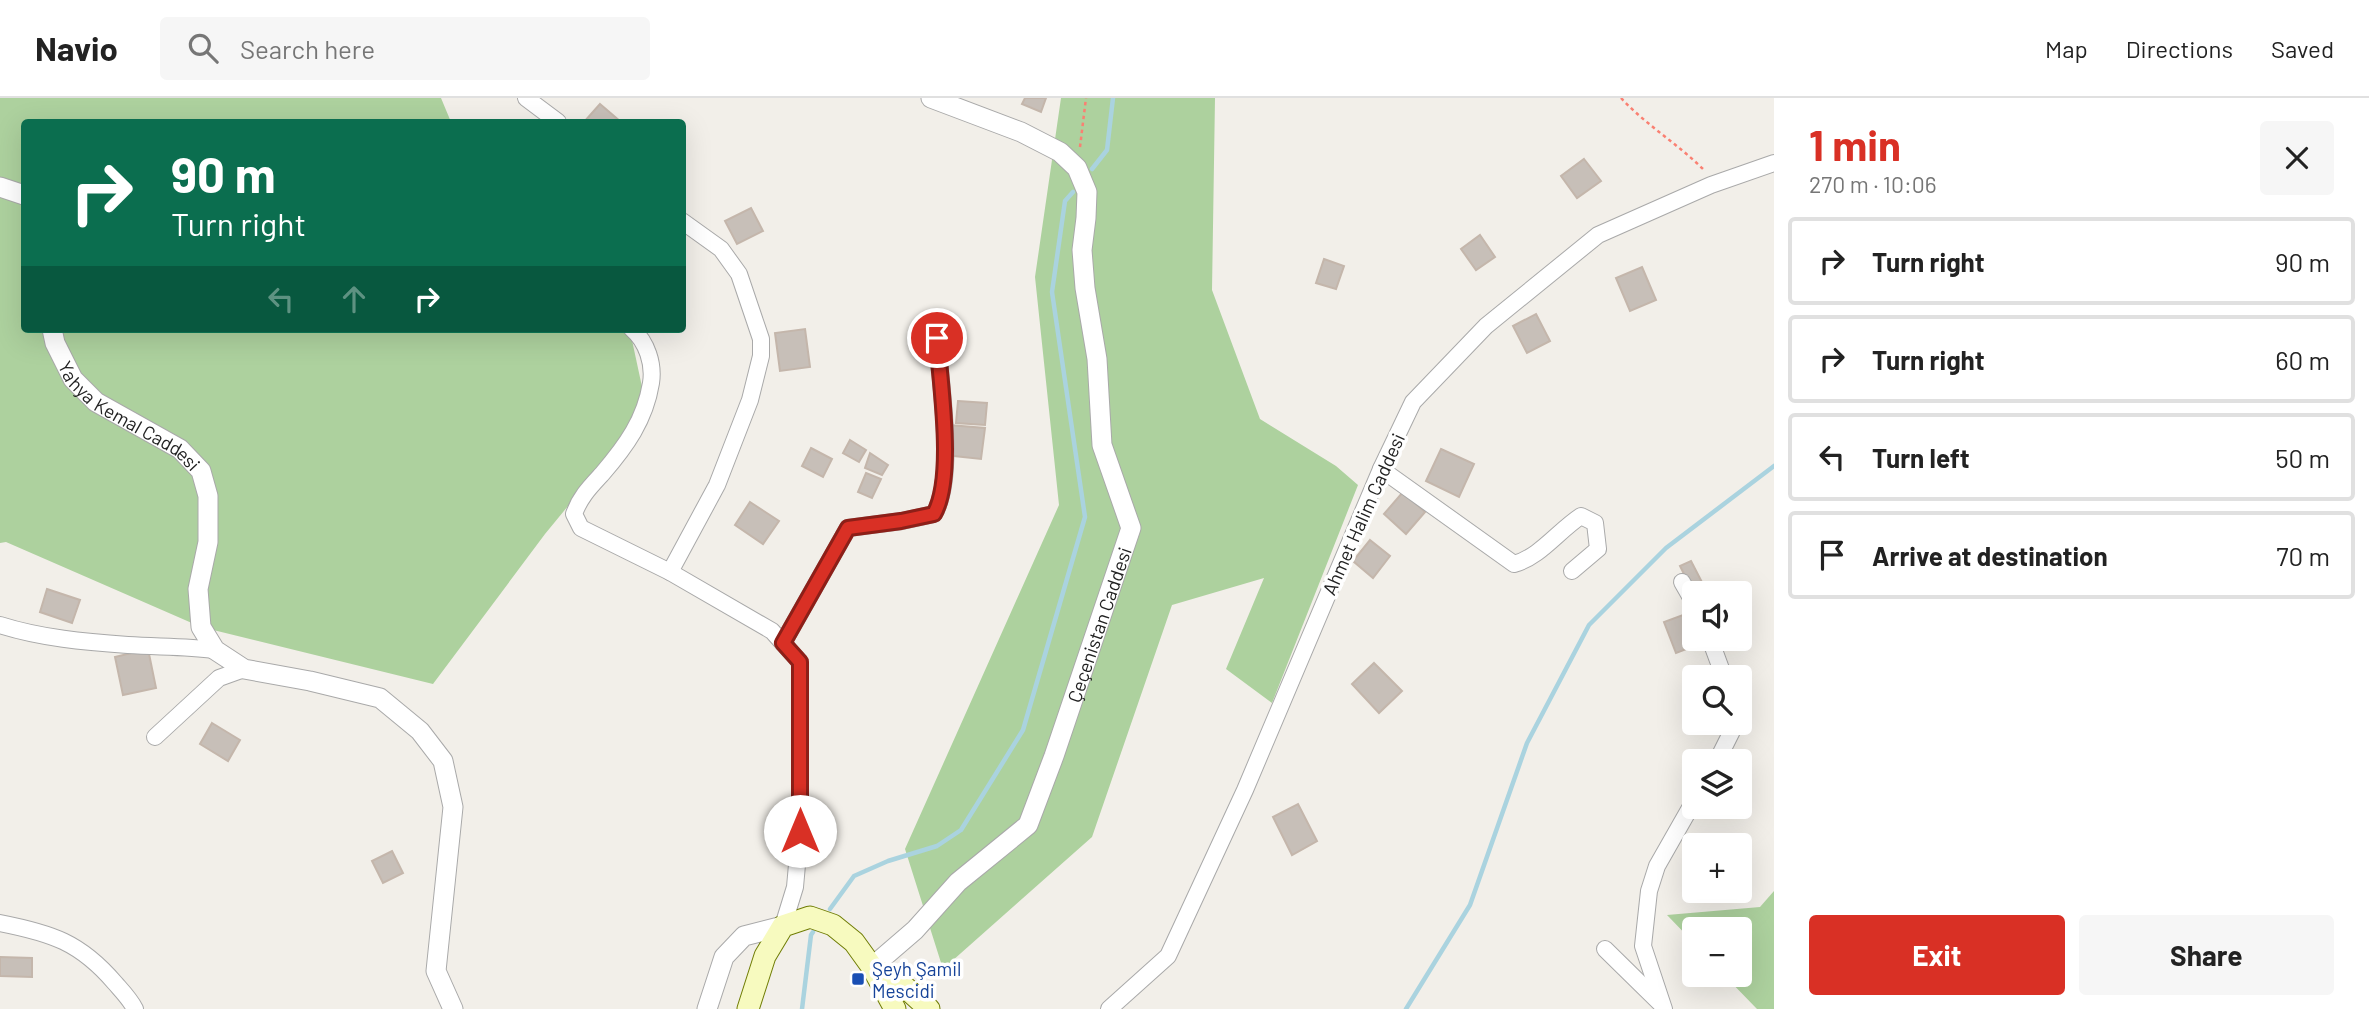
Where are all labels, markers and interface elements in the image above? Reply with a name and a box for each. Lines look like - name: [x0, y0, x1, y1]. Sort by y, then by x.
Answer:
- search box: [160, 17, 650, 80]
- text: Navio: [35, 28, 118, 68]
- icon: search: [184, 29, 222, 67]
- text: Search here: [240, 33, 375, 64]
- text: Map: [2045, 34, 2088, 63]
- text: Directions: [2126, 34, 2233, 63]
- text: Saved: [2271, 34, 2334, 63]
- text: 1 min: [1809, 119, 1901, 169]
- button: close: [2260, 121, 2334, 195]
- text: 90 m: [171, 144, 276, 203]
- icon: right: [56, 147, 147, 238]
- text: 270 m · 10:06: [1809, 170, 1937, 198]
- text: Turn right: [171, 204, 306, 242]
- icon: right: [1813, 242, 1851, 280]
- text: Turn right: [1872, 246, 1985, 277]
- text: 90 m: [2275, 246, 2330, 277]
- icon: left: [262, 280, 300, 318]
- icon: ahead: [335, 280, 373, 318]
- icon: right: [408, 280, 446, 318]
- pin: [907, 308, 967, 368]
- icon: arrive: [918, 319, 956, 357]
- icon: right: [1813, 340, 1851, 378]
- text: Turn right: [1872, 344, 1985, 375]
- text: 60 m: [2275, 344, 2330, 375]
- street label: Yahya Kemal Caddesi: [54, 357, 206, 475]
- street label: Ahmet Halim Caddesi: [1317, 430, 1409, 598]
- icon: left: [1813, 438, 1851, 476]
- text: Turn left: [1872, 442, 1970, 473]
- text: 50 m: [2275, 442, 2330, 473]
- icon: arrive: [1813, 536, 1851, 574]
- text: Arrive at destination: [1872, 540, 2108, 571]
- text: 70 m: [2276, 540, 2330, 571]
- street label: Çeçenistan Caddesi: [1062, 544, 1135, 705]
- map controls: [1682, 581, 1752, 987]
- button: sound: [1682, 581, 1752, 651]
- button: search: [1682, 665, 1752, 735]
- button: layers: [1682, 749, 1752, 819]
- position arrow: [763, 794, 837, 868]
- button: +: [1682, 833, 1752, 903]
- button: Exit: [1809, 915, 2065, 995]
- button: Share: [2079, 915, 2334, 995]
- button: −: [1682, 917, 1752, 987]
- place label: Şeyh Şamil Mescidi: [872, 957, 961, 1002]
- marker: Şeyh Şamil Mescidi: [850, 971, 866, 987]

